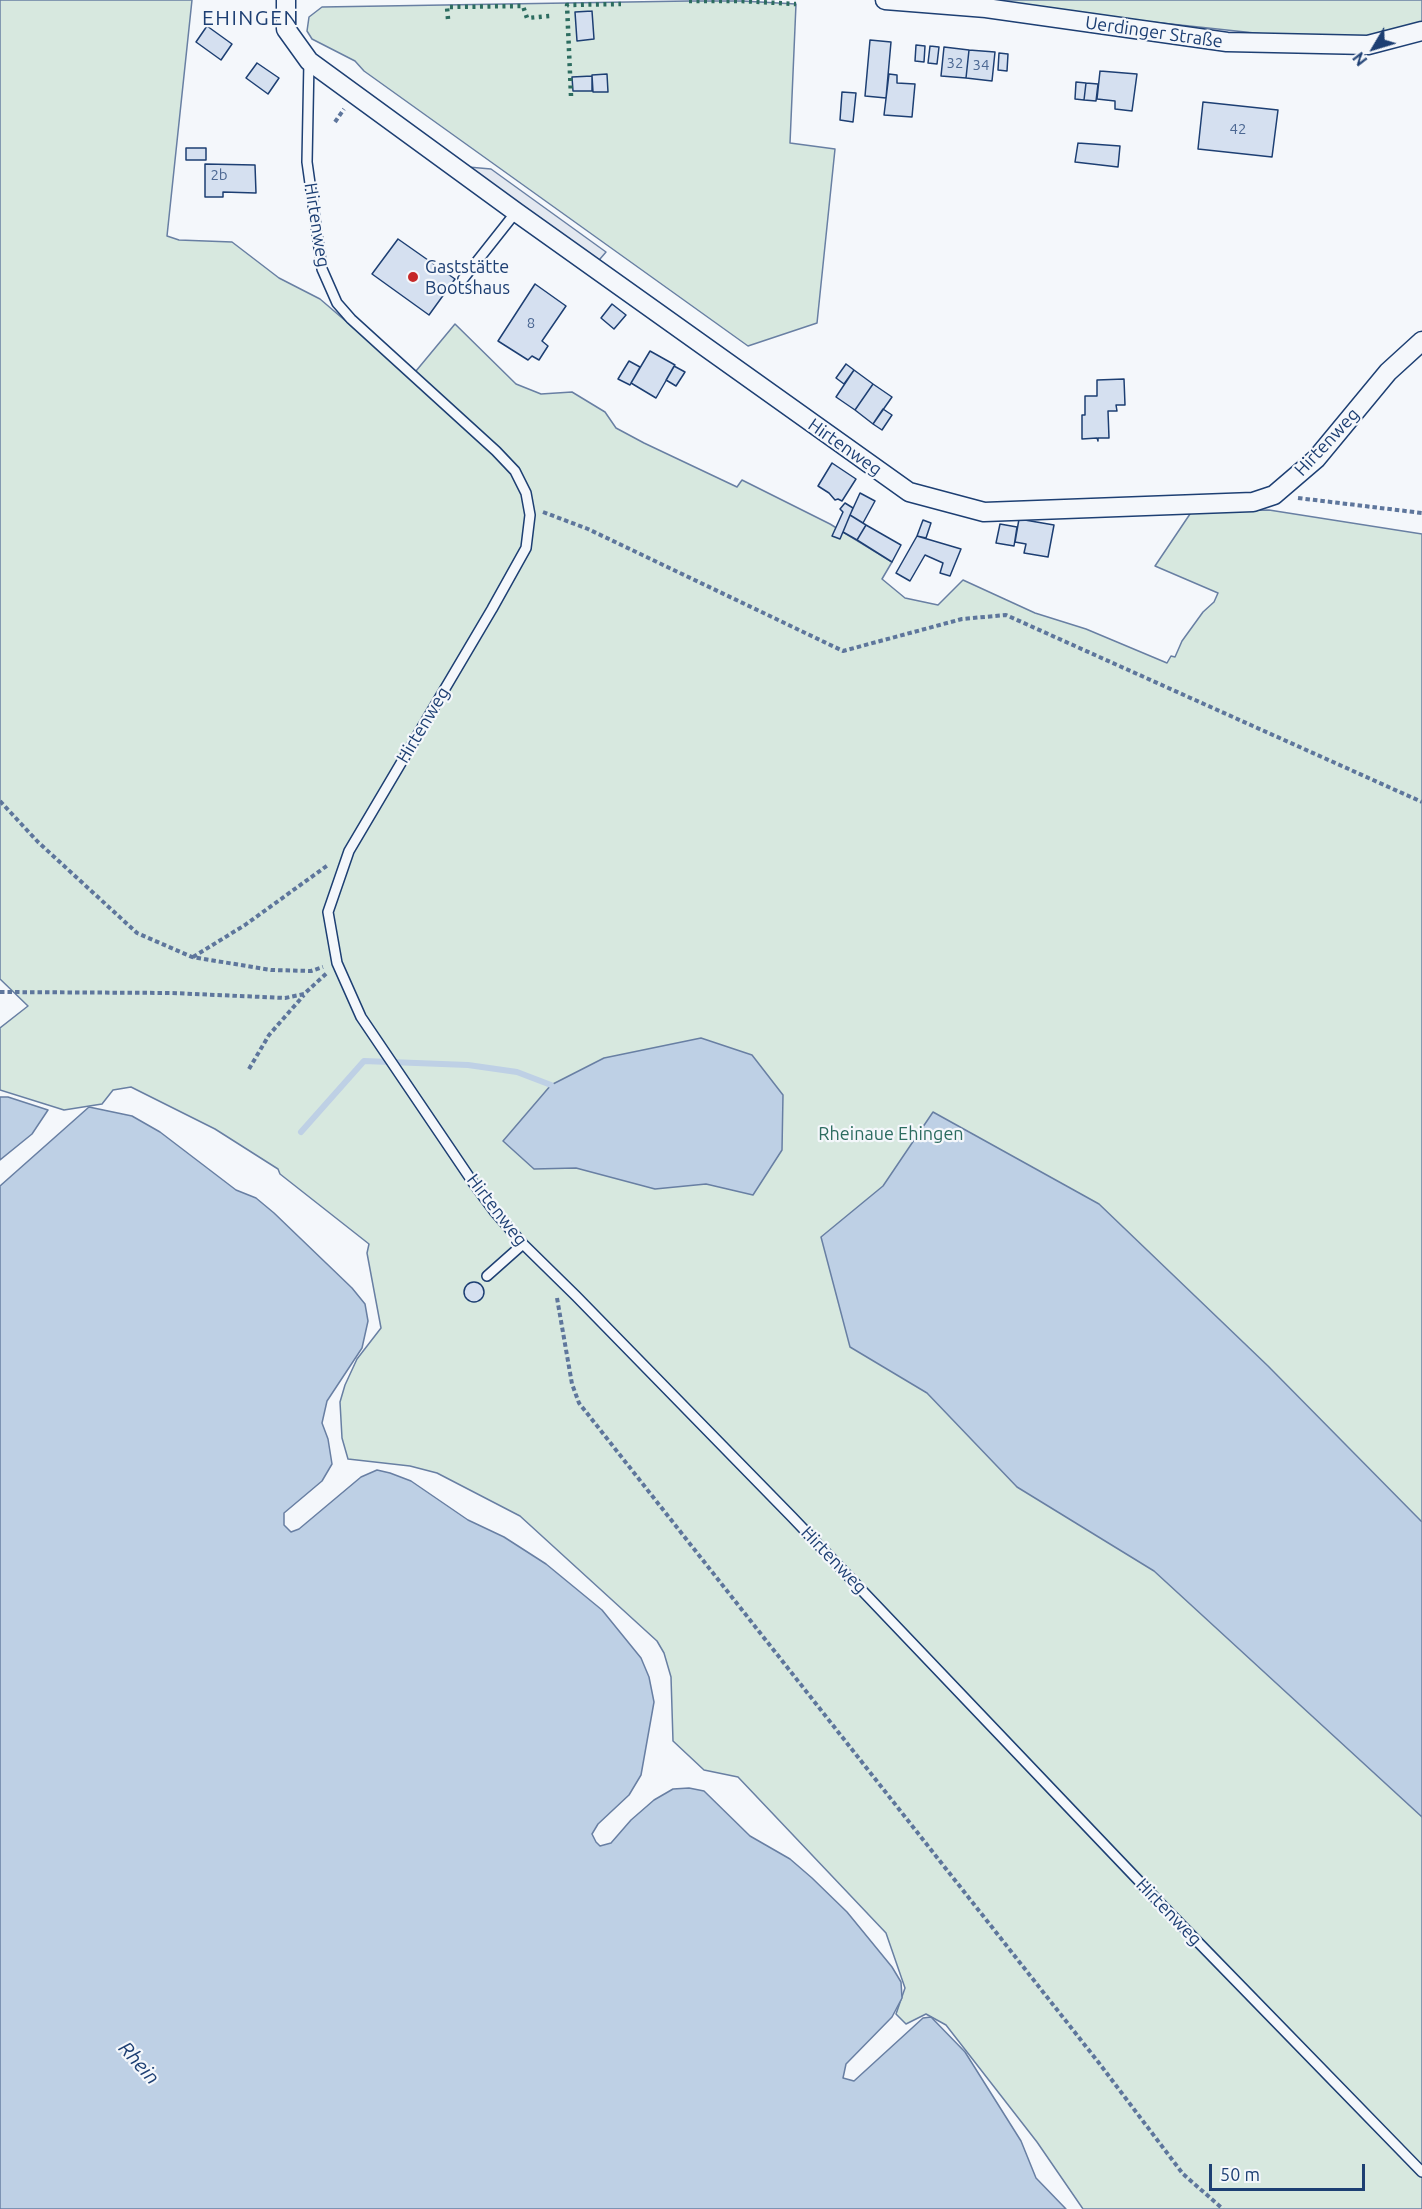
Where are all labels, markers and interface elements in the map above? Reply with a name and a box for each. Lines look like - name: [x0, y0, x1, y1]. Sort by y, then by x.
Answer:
- district label: EHINGEN: [202, 5, 300, 31]
- street label: Uerdinger Straße: [1084, 12, 1224, 52]
- north arrow: [1344, 18, 1404, 78]
- text: N: [1349, 49, 1371, 69]
- house number: 32: [947, 54, 963, 72]
- house number: 34: [973, 56, 989, 74]
- house number: 42: [1230, 120, 1246, 138]
- house number: 2b: [210, 166, 228, 184]
- street label: Hirtenweg: [300, 181, 334, 269]
- place label: Gaststätte Bootshaus: [425, 256, 510, 298]
- marker: Gaststätte Bootshaus: [406, 270, 420, 284]
- house number: 8: [527, 314, 535, 332]
- street label: Hirtenweg: [1290, 403, 1364, 481]
- street label: Hirtenweg: [804, 414, 886, 480]
- street label: Hirtenweg: [392, 683, 454, 767]
- park label: Rheinaue Ehingen: [818, 1123, 964, 1145]
- street label: Hirtenweg: [462, 1170, 532, 1250]
- street label: Hirtenweg: [797, 1522, 871, 1598]
- street label: Hirtenweg: [1132, 1874, 1206, 1950]
- water label: Rhein: [114, 2037, 164, 2089]
- scale bar: [1212, 2152, 1368, 2190]
- text: 50 m: [1220, 2164, 1260, 2184]

